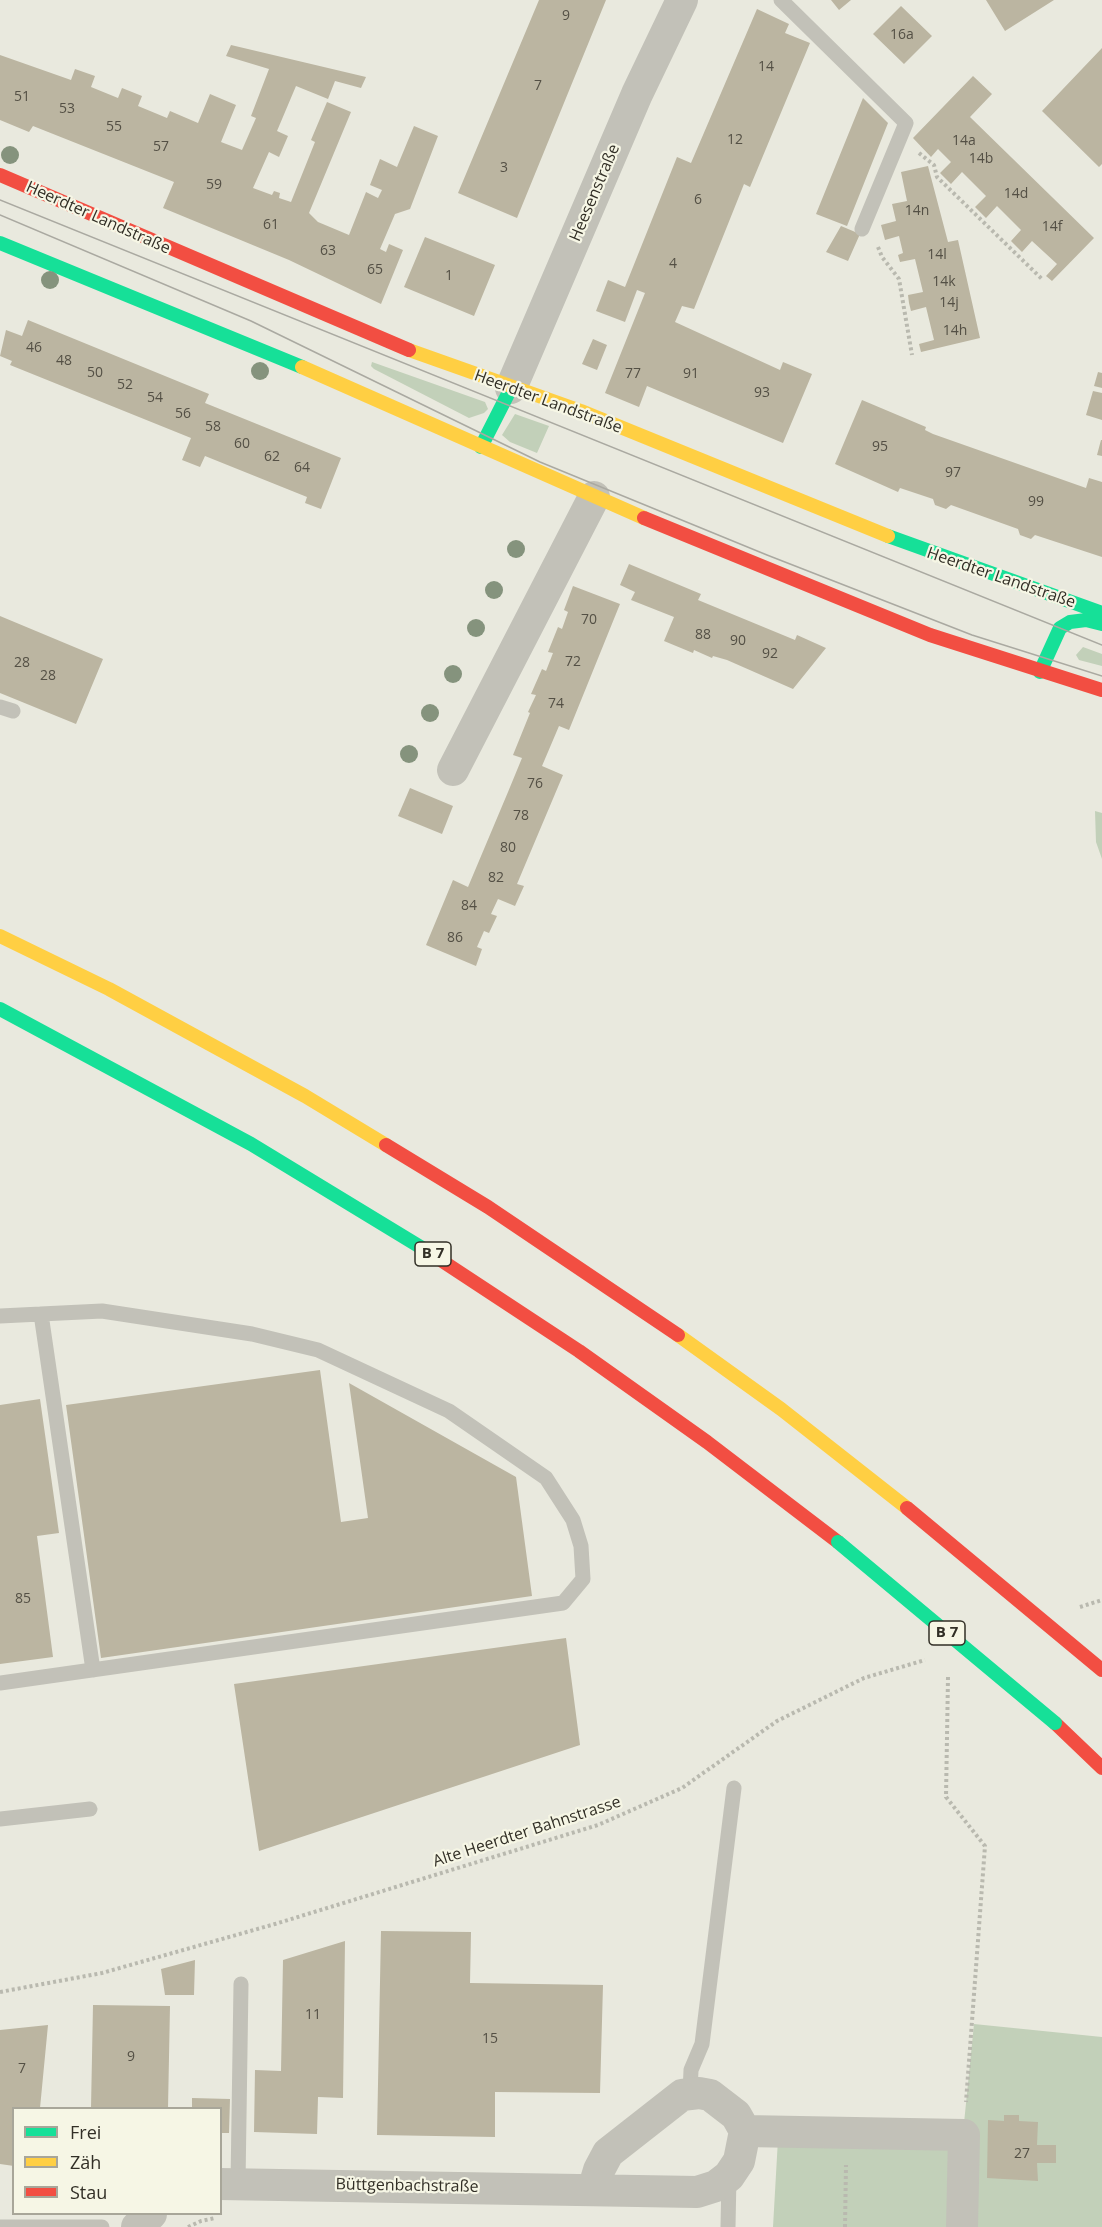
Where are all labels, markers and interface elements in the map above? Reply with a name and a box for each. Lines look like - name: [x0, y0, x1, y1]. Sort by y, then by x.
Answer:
- house number: 9: [562, 8, 570, 24]
- house number: 16a: [890, 27, 914, 43]
- house number: 14: [758, 59, 774, 75]
- house number: 7: [534, 78, 542, 94]
- house number: 51: [14, 89, 30, 105]
- house number: 53: [59, 101, 75, 117]
- house number: 55: [106, 119, 122, 135]
- house number: 12: [727, 132, 743, 148]
- house number: 14a: [952, 133, 976, 149]
- house number: 57: [153, 139, 169, 155]
- street label: Heesenstraße: [566, 141, 624, 245]
- house number: 14b: [969, 151, 993, 167]
- house number: 3: [500, 160, 508, 176]
- street label: Heerdter Landstraße: [23, 177, 173, 259]
- house number: 59: [206, 177, 222, 193]
- house number: 14d: [1004, 186, 1028, 202]
- house number: 6: [694, 192, 702, 208]
- house number: 14n: [905, 203, 929, 219]
- house number: 61: [263, 217, 279, 233]
- house number: 14f: [1042, 219, 1062, 235]
- house number: 63: [320, 243, 336, 259]
- house number: 14l: [927, 247, 947, 263]
- house number: 4: [669, 256, 677, 272]
- house number: 65: [367, 262, 383, 278]
- house number: 1: [445, 268, 453, 284]
- house number: 14k: [932, 274, 956, 290]
- house number: 14j: [939, 295, 959, 311]
- house number: 14h: [943, 323, 967, 339]
- house number: 46: [26, 340, 42, 356]
- house number: 48: [56, 353, 72, 369]
- house number: 50: [87, 365, 103, 381]
- street label: Heerdter Landstraße: [471, 366, 625, 438]
- house number: 77: [625, 366, 641, 382]
- house number: 91: [683, 366, 699, 382]
- house number: 52: [117, 377, 133, 393]
- house number: 93: [754, 385, 770, 401]
- house number: 54: [147, 390, 163, 406]
- house number: 56: [175, 406, 191, 422]
- house number: 58: [205, 419, 221, 435]
- house number: 60: [234, 436, 250, 452]
- house number: 95: [872, 439, 888, 455]
- house number: 62: [264, 449, 280, 465]
- house number: 64: [294, 460, 310, 476]
- house number: 97: [945, 465, 961, 481]
- house number: 99: [1028, 494, 1044, 510]
- street label: Heerdter Landstraße: [924, 544, 1078, 612]
- house number: 70: [581, 612, 597, 628]
- house number: 88: [695, 627, 711, 643]
- house number: 90: [730, 633, 746, 649]
- house number: 92: [762, 646, 778, 662]
- house number: 72: [565, 654, 581, 670]
- house number: 28: [14, 655, 30, 671]
- house number: 28: [40, 668, 56, 684]
- house number: 74: [548, 696, 564, 712]
- house number: 76: [527, 776, 543, 792]
- house number: 78: [513, 808, 529, 824]
- house number: 80: [500, 840, 516, 856]
- house number: 82: [488, 870, 504, 886]
- house number: 84: [461, 898, 477, 914]
- house number: 86: [447, 930, 463, 946]
- road number: B 7: [415, 1242, 451, 1266]
- house number: 85: [15, 1591, 31, 1607]
- road number: B 7: [929, 1621, 965, 1645]
- street label: Alte Heerdter Bahnstrasse: [431, 1793, 623, 1871]
- house number: 11: [305, 2007, 321, 2023]
- house number: 15: [482, 2031, 498, 2047]
- house number: 9: [127, 2049, 135, 2065]
- house number: 7: [18, 2061, 26, 2077]
- legend: [12, 2107, 222, 2215]
- text: Frei: [70, 2120, 101, 2144]
- house number: 27: [1014, 2146, 1030, 2162]
- text: Zäh: [70, 2150, 101, 2174]
- street label: Büttgenbachstraße: [335, 2175, 479, 2197]
- text: Stau: [70, 2180, 107, 2204]

